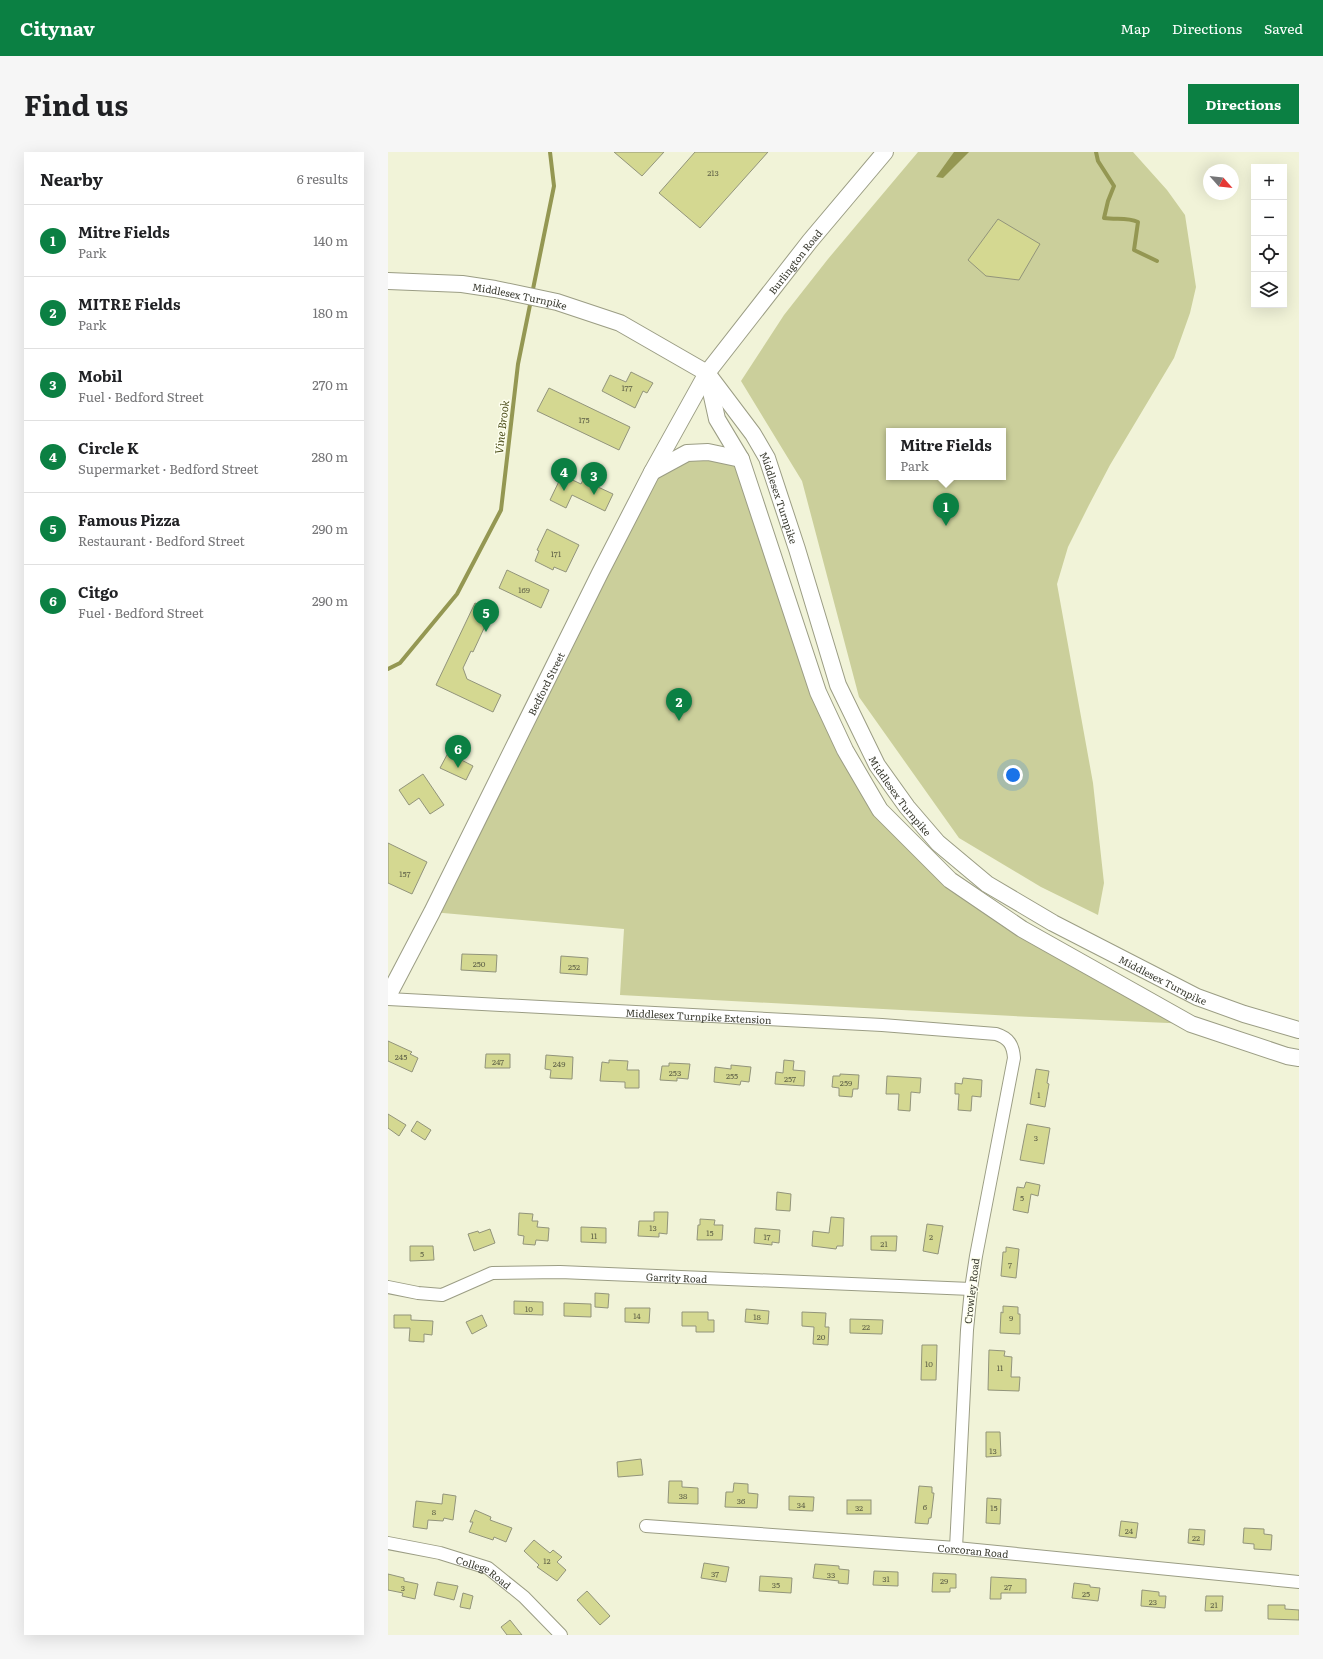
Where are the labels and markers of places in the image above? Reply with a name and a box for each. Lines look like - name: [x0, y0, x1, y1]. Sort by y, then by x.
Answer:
- pin: 4: [551, 458, 577, 491]
- pin: 3: [581, 462, 607, 495]
- pin: 1: [933, 493, 959, 526]
- pin: 5: [473, 599, 499, 632]
- pin: 2: [666, 688, 692, 721]
- pin: 6: [445, 735, 471, 768]

